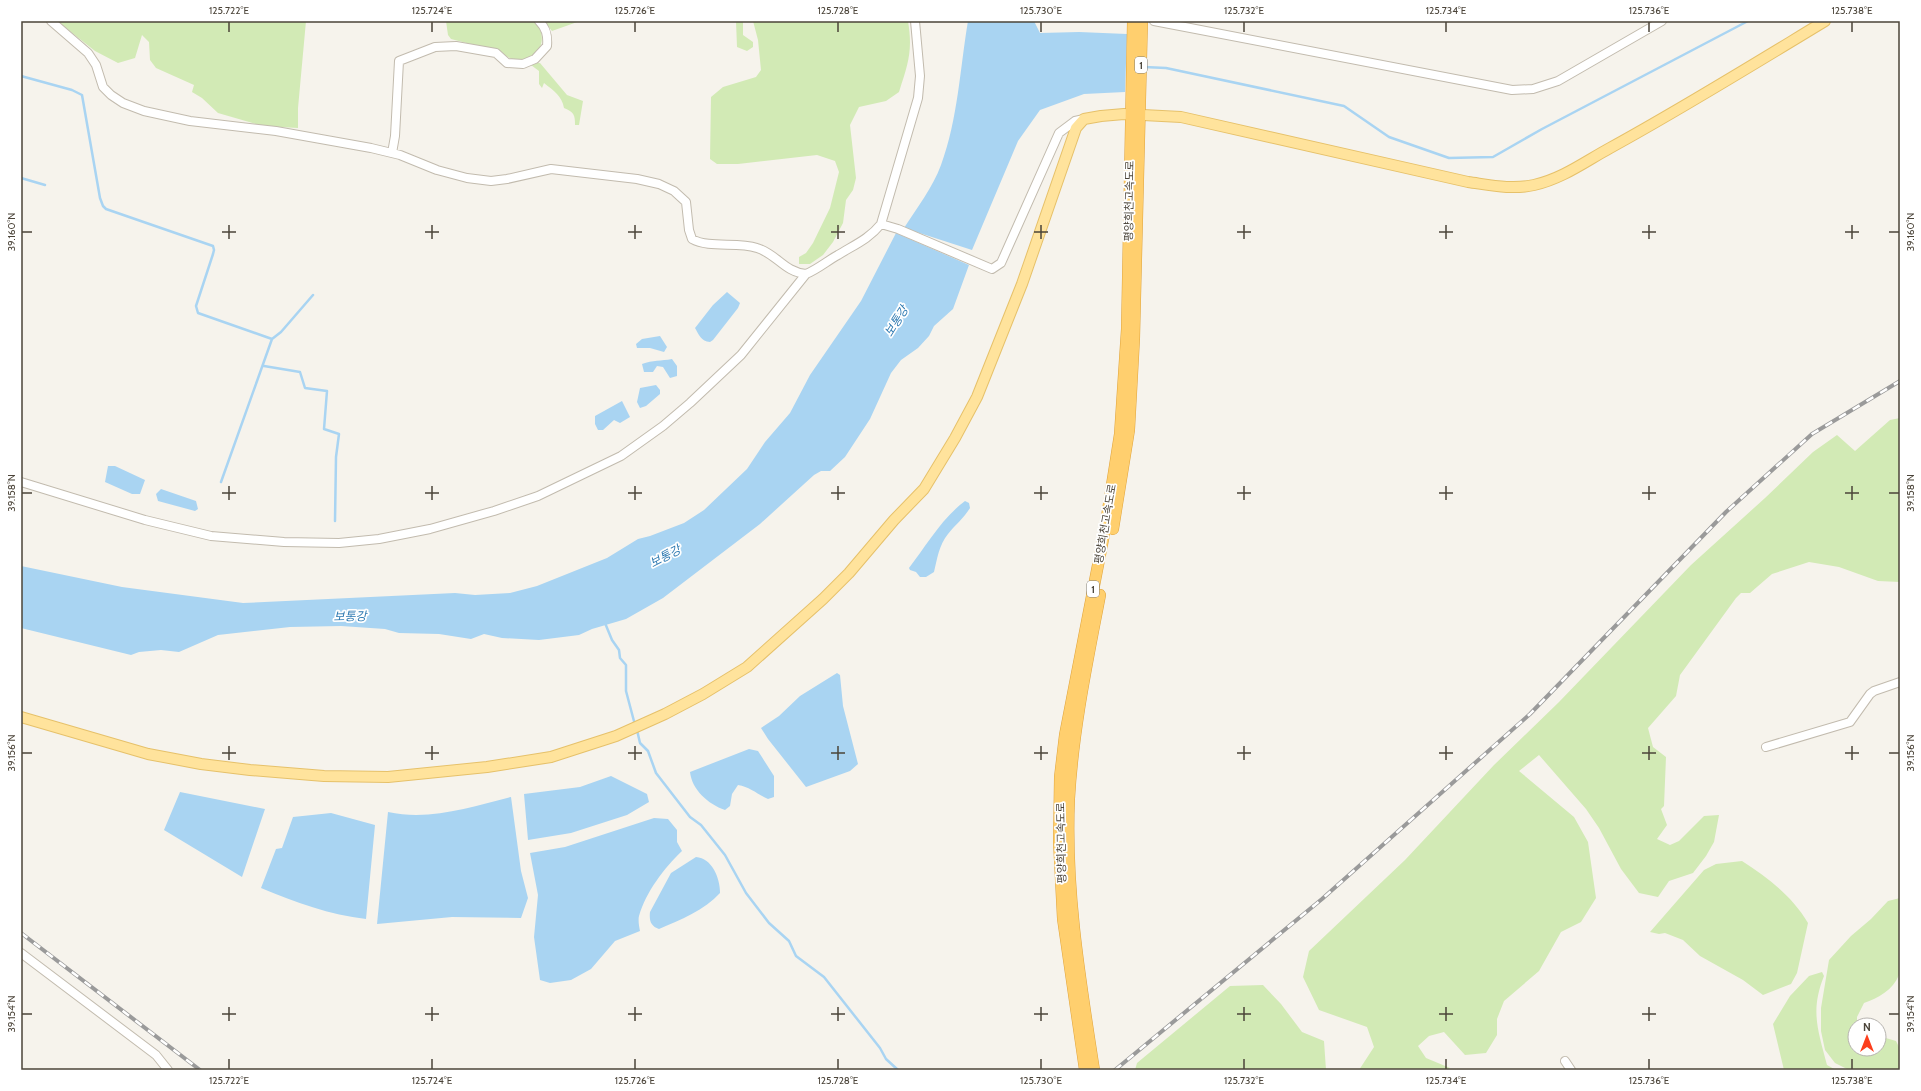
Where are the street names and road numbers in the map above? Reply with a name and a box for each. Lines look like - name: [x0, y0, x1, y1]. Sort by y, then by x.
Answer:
- road number: 1: [1135, 57, 1147, 73]
- street label: 평양희천고속도로: [1121, 160, 1137, 242]
- street label: 평양희천고속도로: [1091, 483, 1119, 565]
- road number: 1: [1087, 581, 1099, 597]
- street label: 평양희천고속도로: [1053, 802, 1069, 884]

